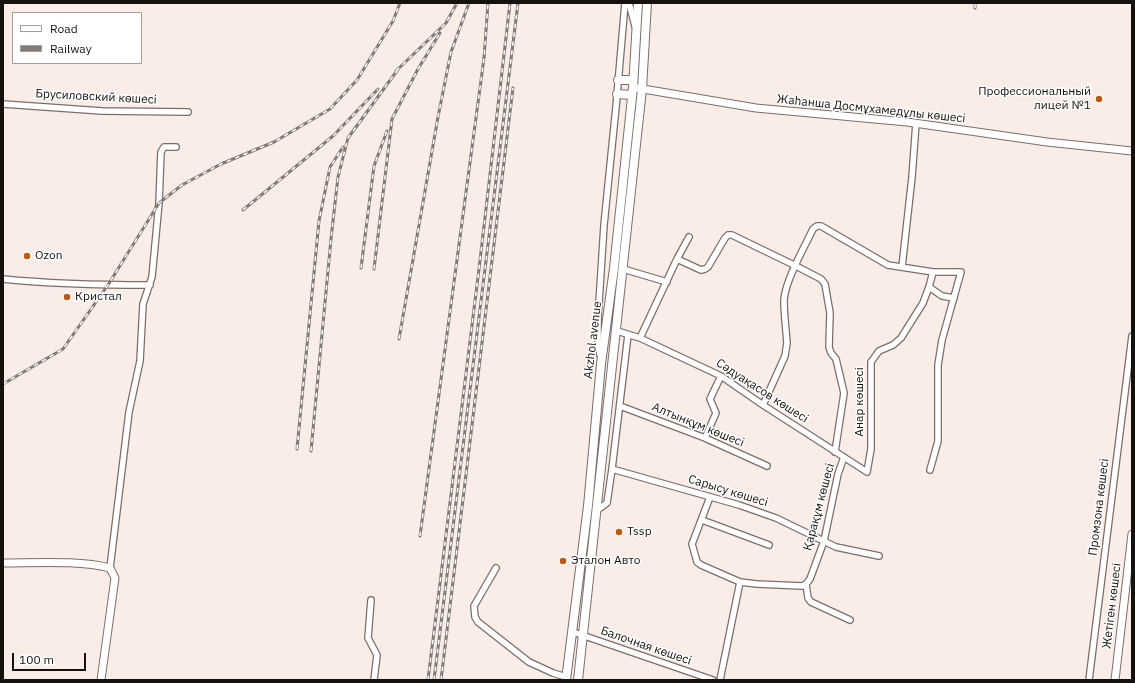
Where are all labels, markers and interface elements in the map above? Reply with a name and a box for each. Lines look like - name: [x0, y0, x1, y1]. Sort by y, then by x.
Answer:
- legend: [12, 12, 142, 64]
- text: Road: [50, 21, 78, 36]
- text: Railway: [50, 41, 92, 56]
- place label: Профессиональный лицей №1: [978, 85, 1091, 113]
- street label: Брусиловский көшесі: [35, 87, 157, 107]
- street label: Жаһанша Досмұхамедұлы көшесі: [776, 92, 966, 126]
- marker: Профессиональный лицей №1: [1094, 94, 1104, 104]
- place label: Ozon: [35, 249, 62, 263]
- marker: Ozon: [22, 251, 32, 261]
- place label: Кристал: [75, 290, 122, 304]
- marker: Кристал: [62, 292, 72, 302]
- street label: Akzhol avenue: [581, 300, 605, 380]
- street label: Сәдуақасов көшесі: [713, 356, 811, 426]
- street label: Анар көшесі: [853, 367, 867, 437]
- street label: Алтынқұм көшесі: [650, 400, 746, 450]
- street label: Промзона көшесі: [1086, 458, 1112, 556]
- street label: Қарақұм көшесі: [800, 462, 838, 552]
- street label: Сарысу көшесі: [686, 472, 770, 510]
- place label: Tssp: [627, 525, 652, 539]
- marker: Tssp: [614, 527, 624, 537]
- place label: Эталон Авто: [571, 554, 640, 568]
- marker: Эталон Авто: [558, 556, 568, 566]
- street label: Жетіген көшесі: [1100, 562, 1124, 650]
- street label: Балочная көшесі: [599, 624, 693, 668]
- scale bar: [14, 645, 88, 671]
- text: 100 m: [19, 652, 54, 667]

